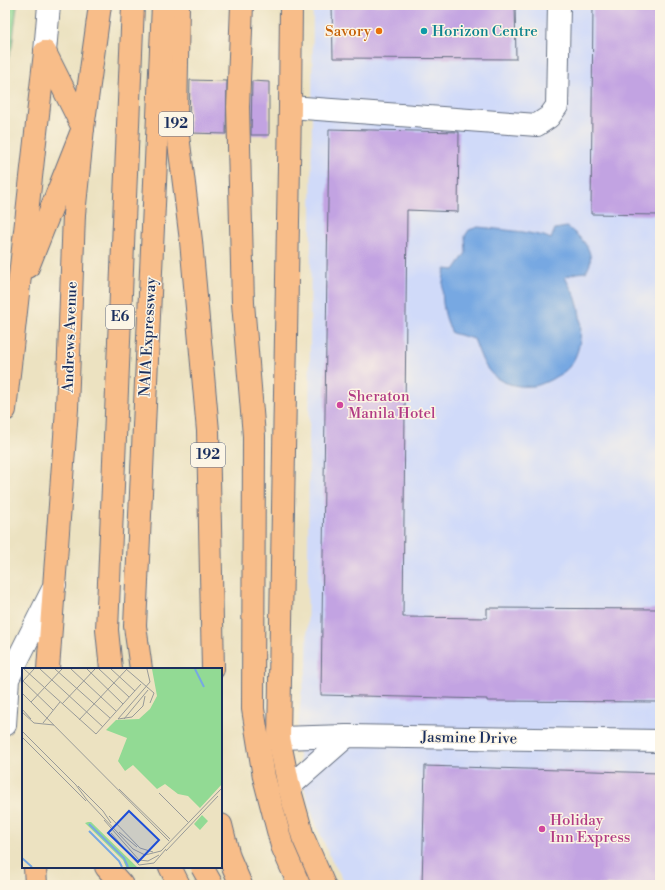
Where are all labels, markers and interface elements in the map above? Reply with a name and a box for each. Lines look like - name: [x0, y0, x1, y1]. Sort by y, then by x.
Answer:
- place label: Savory: [325, 22, 372, 41]
- place label: Horizon Centre: [432, 22, 538, 41]
- marker: Savory: [374, 26, 384, 36]
- marker: Horizon Centre: [419, 26, 429, 36]
- road number: 192: [159, 112, 193, 136]
- street label: NAIA Expressway: [135, 276, 161, 397]
- street label: Andrews Avenue: [59, 281, 81, 394]
- road number: E6: [106, 305, 134, 329]
- place label: Sheraton Manila Hotel: [348, 387, 436, 423]
- marker: Sheraton Manila Hotel: [335, 400, 345, 410]
- road number: 192: [191, 443, 225, 467]
- inset map: [22, 668, 222, 868]
- street label: Jasmine Drive: [420, 728, 517, 748]
- place label: Holiday Inn Express: [550, 811, 630, 847]
- marker: Holiday Inn Express: [537, 824, 547, 834]

